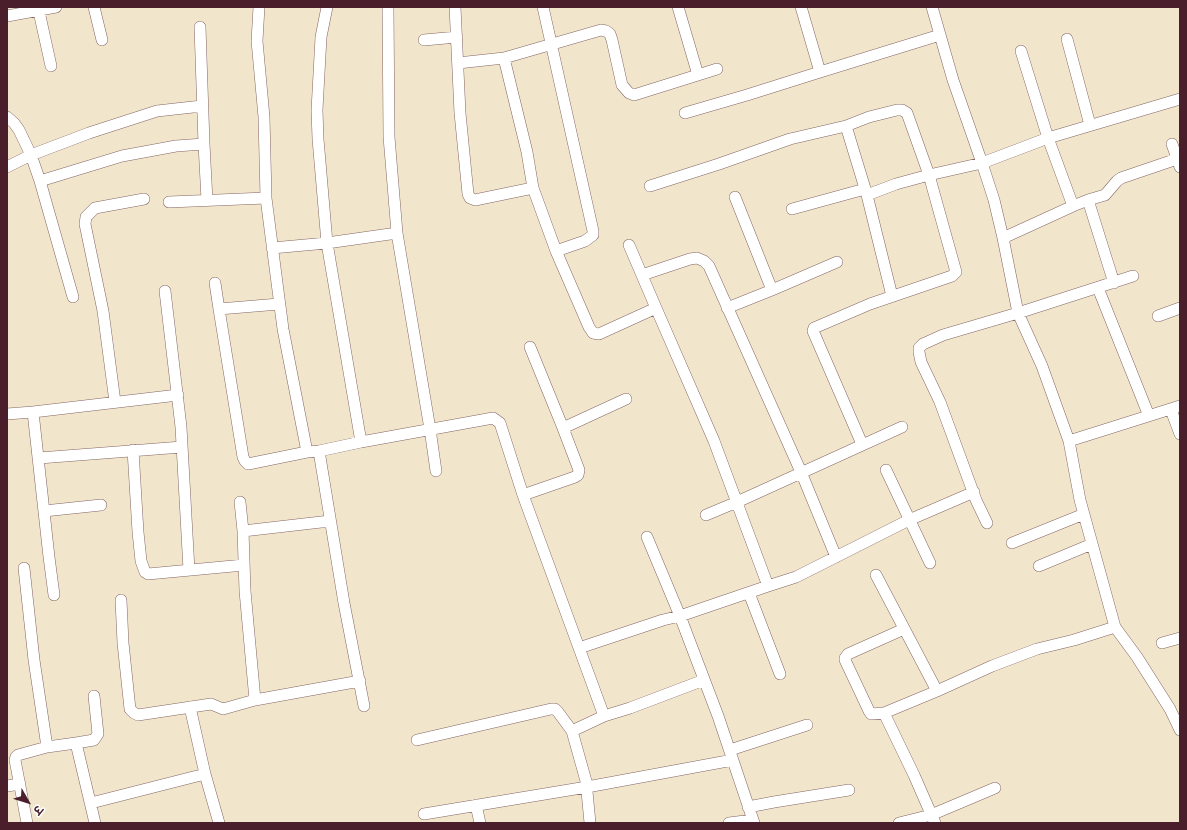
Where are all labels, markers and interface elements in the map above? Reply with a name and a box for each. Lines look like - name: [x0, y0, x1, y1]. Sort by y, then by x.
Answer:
- north arrow: [8, 782, 48, 822]
- text: उ: [30, 803, 45, 817]

